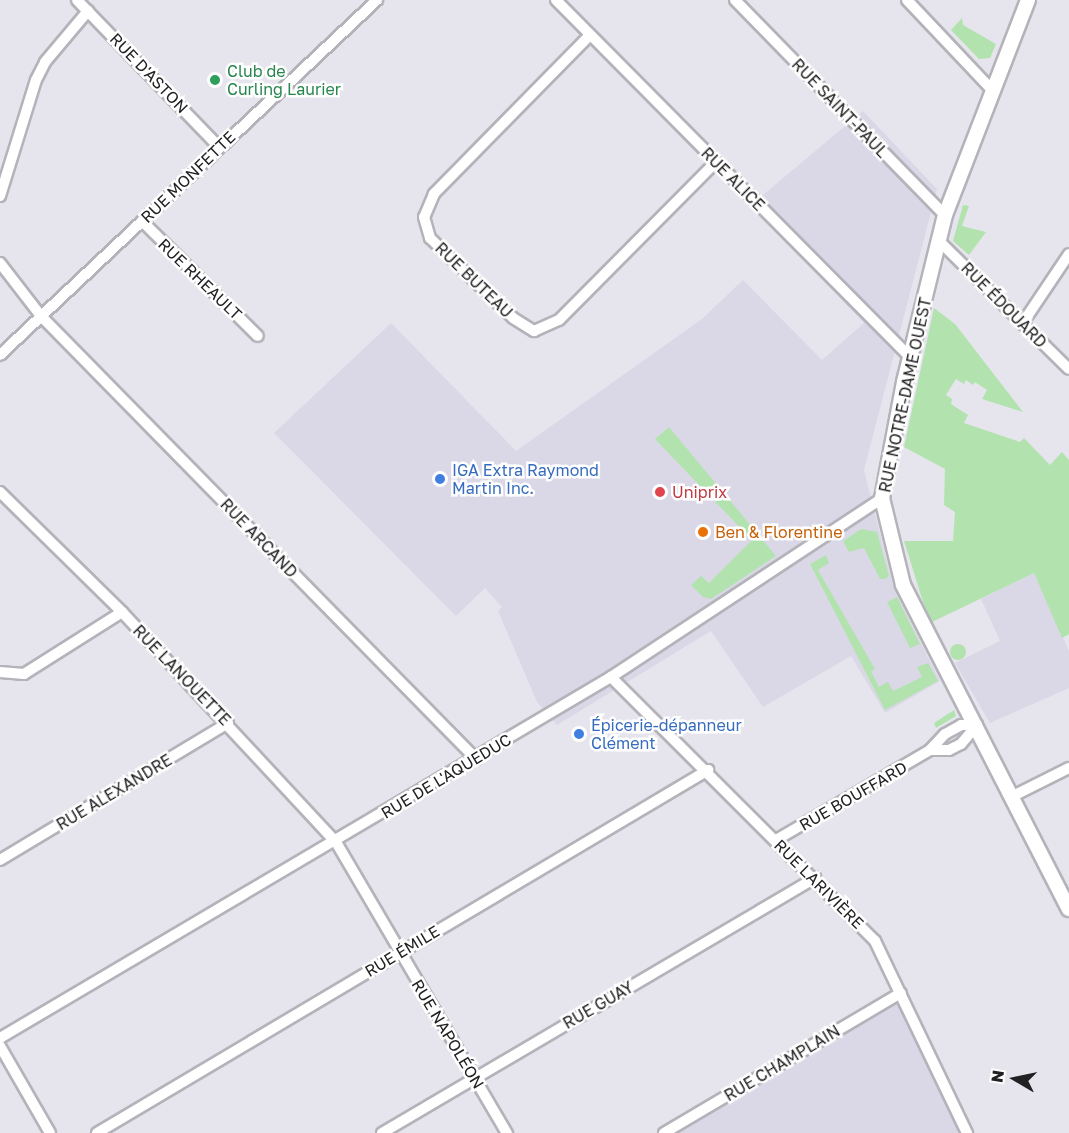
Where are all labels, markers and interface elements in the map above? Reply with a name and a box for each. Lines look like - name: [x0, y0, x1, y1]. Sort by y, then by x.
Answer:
- street label: RUE D'ASTON: [106, 29, 192, 117]
- street label: RUE SAINT-PAUL: [788, 55, 892, 161]
- place label: Club de Curling Laurier: [227, 61, 341, 99]
- marker: Club de Curling Laurier: [208, 73, 222, 87]
- street label: RUE MONFETTE: [137, 127, 239, 227]
- street label: RUE ALICE: [697, 143, 769, 215]
- street label: RUE RHEAULT: [154, 234, 246, 324]
- street label: RUE BUTEAU: [431, 238, 517, 322]
- street label: RUE ÉDOUARD: [957, 258, 1051, 352]
- street label: RUE NOTRE-DAME OUEST: [875, 296, 935, 494]
- place label: IGA Extra Raymond Martin Inc.: [452, 460, 599, 498]
- marker: IGA Extra Raymond Martin Inc.: [433, 472, 447, 486]
- place label: Uniprix: [672, 482, 727, 502]
- marker: Uniprix: [653, 485, 667, 499]
- street label: RUE ARCAND: [217, 495, 301, 581]
- place label: Ben & Florentine: [715, 522, 842, 542]
- marker: Ben & Florentine: [696, 525, 710, 539]
- street label: RUE LANOUETTE: [129, 621, 235, 729]
- place label: Épicerie-dépanneur Clément: [591, 715, 742, 753]
- marker: Épicerie-dépanneur Clément: [572, 727, 586, 741]
- street label: RUE DE L'AQUEDUC: [377, 730, 515, 822]
- street label: RUE ALEXANDRE: [53, 750, 175, 834]
- street label: RUE BOUFFARD: [796, 757, 910, 835]
- street label: RUE LARIVIÈRE: [770, 835, 868, 933]
- street label: RUE ÉMILE: [361, 921, 443, 981]
- street label: RUE NAPOLÉON: [408, 976, 488, 1092]
- street label: RUE GUAY: [559, 977, 637, 1033]
- street label: RUE CHAMPLAIN: [721, 1021, 843, 1105]
- north arrow: [985, 1049, 1045, 1109]
- text: N: [986, 1069, 1008, 1084]

